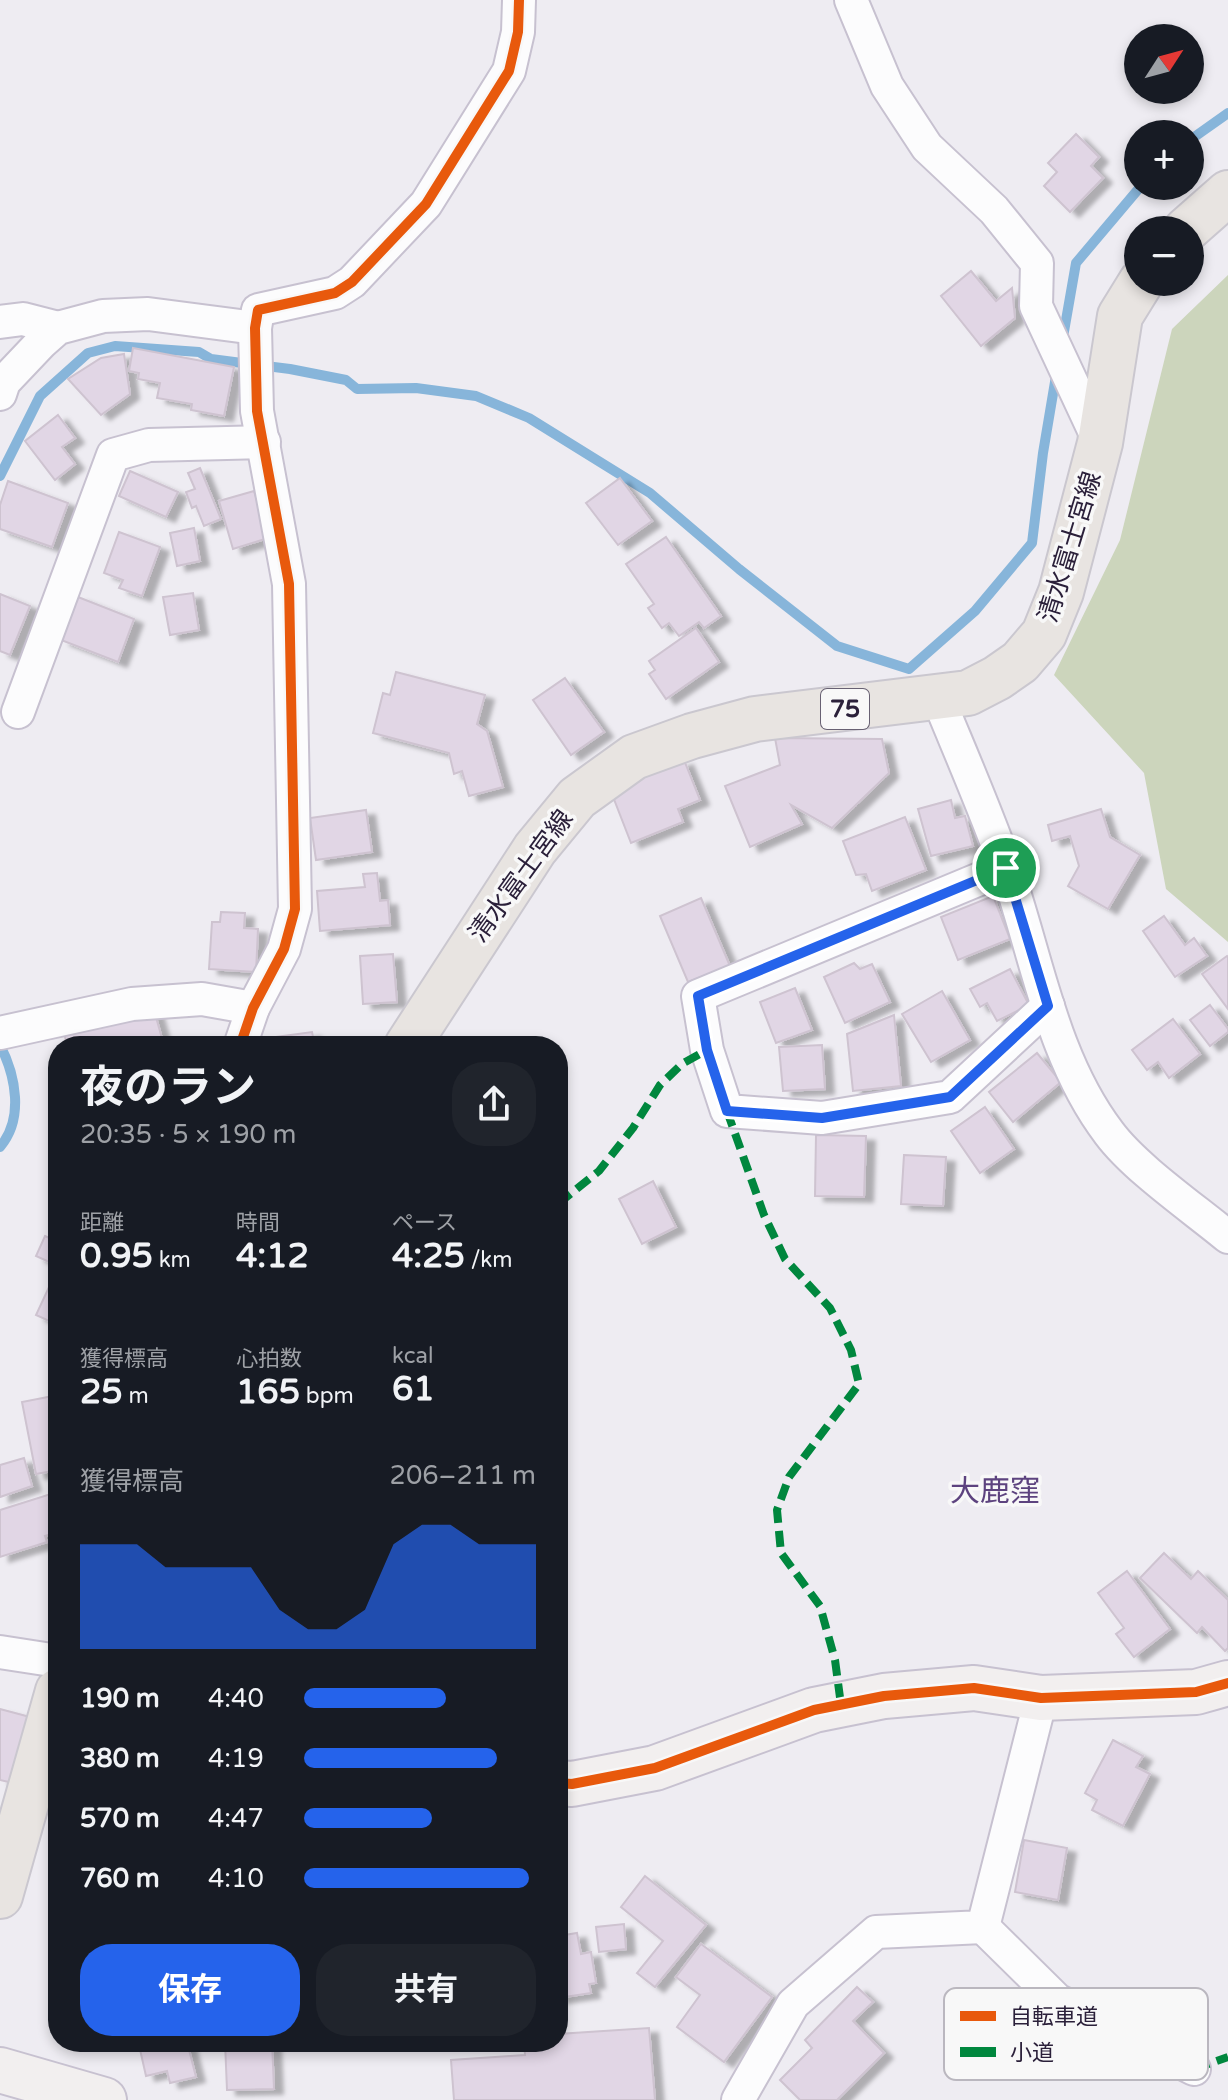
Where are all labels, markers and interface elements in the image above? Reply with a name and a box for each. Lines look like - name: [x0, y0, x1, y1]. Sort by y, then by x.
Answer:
- north arrow: [1124, 24, 1204, 104]
- map controls: [1124, 24, 1204, 296]
- button: +: [1124, 120, 1204, 200]
- button: −: [1124, 216, 1204, 296]
- street label: 清水富士宮線: [1032, 468, 1108, 626]
- road number: 75: [821, 689, 869, 729]
- street label: 清水富士宮線: [463, 804, 579, 948]
- pin: [972, 834, 1040, 902]
- icon: arrive: [984, 846, 1028, 890]
- text: 夜のラン: [80, 1062, 256, 1115]
- button: share: [452, 1062, 536, 1146]
- text: 20:35 · 5 × 190 m: [80, 1119, 296, 1150]
- text: 距離: [80, 1210, 124, 1236]
- text: 時間: [236, 1210, 280, 1236]
- text: ペース: [392, 1210, 457, 1236]
- text: 0.95: [80, 1236, 153, 1277]
- text: 4:12: [236, 1236, 309, 1277]
- text: 4:25: [392, 1236, 465, 1277]
- text: km: [153, 1247, 191, 1273]
- text: /km: [465, 1247, 513, 1273]
- text: kcal: [392, 1343, 433, 1369]
- text: 獲得標高: [80, 1346, 168, 1372]
- text: 心拍数: [236, 1346, 302, 1372]
- text: 61: [392, 1369, 435, 1410]
- text: 25: [80, 1372, 123, 1413]
- text: 165: [236, 1372, 300, 1413]
- text: m: [123, 1383, 149, 1409]
- text: bpm: [300, 1383, 354, 1409]
- text: 206–211 m: [390, 1460, 536, 1491]
- text: 獲得標高: [80, 1466, 184, 1497]
- district label: 大鹿窪: [950, 1473, 1040, 1510]
- text: 190 m: [80, 1683, 160, 1714]
- text: 4:40: [208, 1683, 264, 1714]
- text: 380 m: [80, 1743, 160, 1774]
- text: 4:19: [208, 1743, 264, 1774]
- text: 570 m: [80, 1803, 160, 1834]
- text: 4:47: [208, 1803, 264, 1834]
- text: 760 m: [80, 1863, 160, 1894]
- text: 4:10: [208, 1863, 264, 1894]
- button: 保存: [80, 1944, 300, 2036]
- button: 共有: [316, 1944, 536, 2036]
- legend: [944, 1988, 1208, 2080]
- text: 自転車道: [1010, 2004, 1098, 2030]
- text: 小道: [1010, 2040, 1054, 2066]

